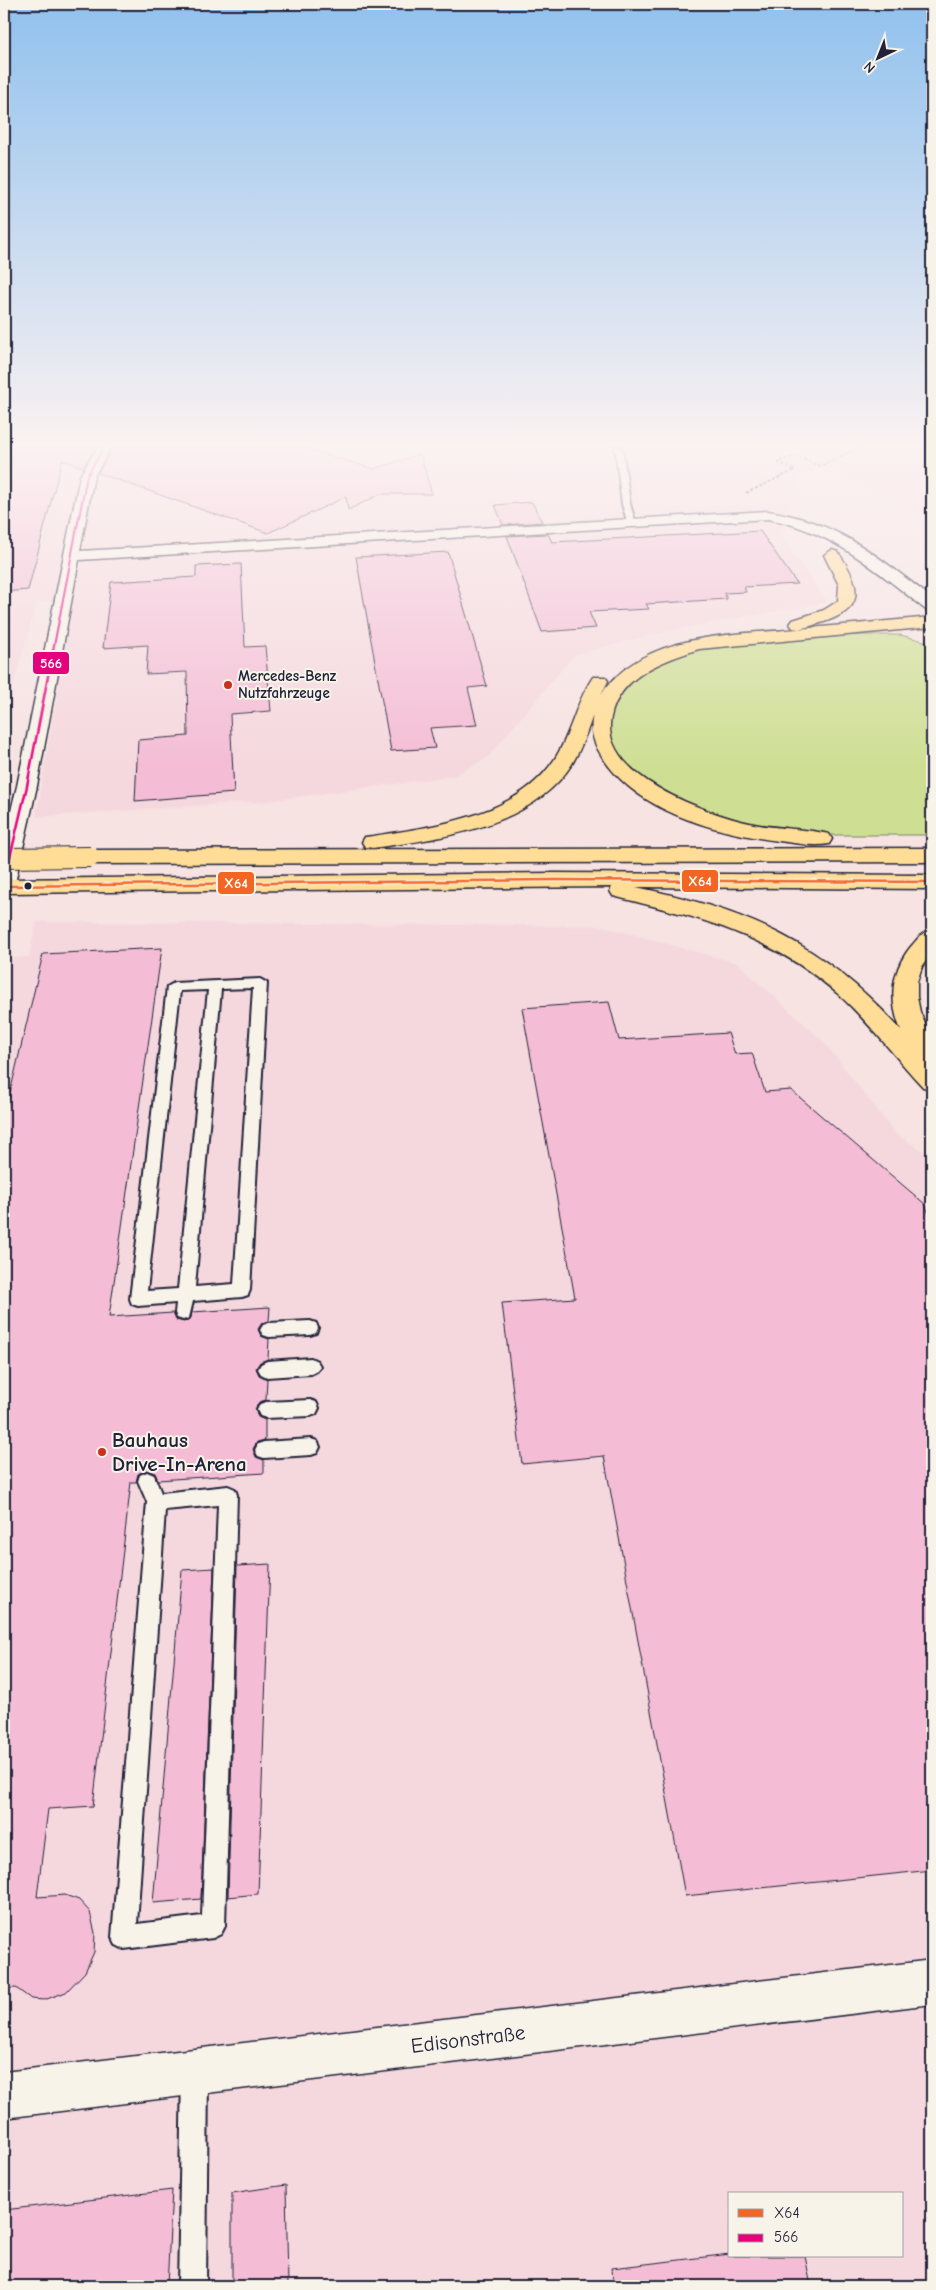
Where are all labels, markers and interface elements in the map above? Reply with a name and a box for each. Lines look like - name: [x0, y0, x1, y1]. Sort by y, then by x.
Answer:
- north arrow: [854, 32, 904, 82]
- text: N: [860, 58, 879, 76]
- line badge: 566: [32, 651, 70, 675]
- text: 566: [40, 655, 62, 672]
- place label: Mercedes-Benz Nutzfahrzeuge: [238, 667, 337, 702]
- marker: Mercedes-Benz Nutzfahrzeuge: [222, 679, 234, 691]
- line badge: X64: [681, 869, 719, 893]
- line badge: X64: [217, 871, 255, 895]
- text: X64: [688, 873, 712, 890]
- text: X64: [224, 875, 248, 892]
- unlabelled marker: [23, 881, 33, 891]
- place label: Bauhaus Drive-In-Arena: [112, 1428, 247, 1476]
- marker: Bauhaus Drive-In-Arena: [96, 1446, 108, 1458]
- street label: Edisonstraße: [409, 2020, 527, 2058]
- legend: [728, 2192, 904, 2258]
- text: X64: [774, 2204, 800, 2222]
- text: 566: [774, 2228, 798, 2246]

